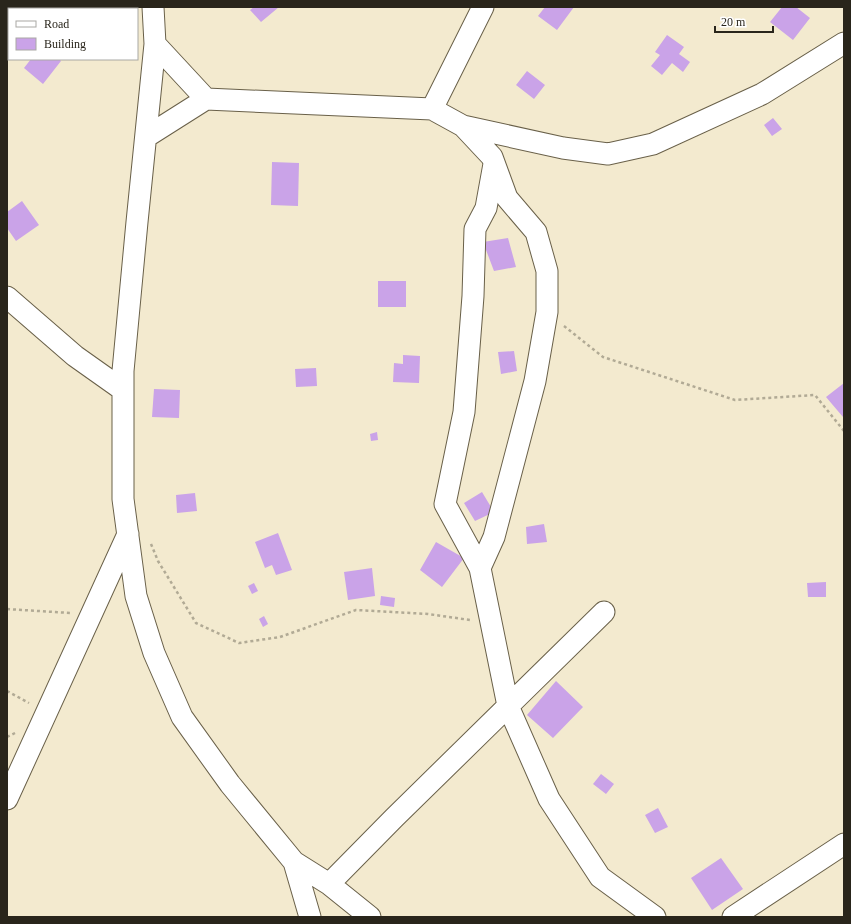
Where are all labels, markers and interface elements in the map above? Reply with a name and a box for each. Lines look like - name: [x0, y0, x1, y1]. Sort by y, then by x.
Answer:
- legend: [8, 8, 138, 60]
- scale bar: [715, 8, 773, 34]
- text: 20 m: [721, 15, 746, 29]
- text: Road: [44, 17, 69, 31]
- text: Building: [44, 37, 86, 51]

